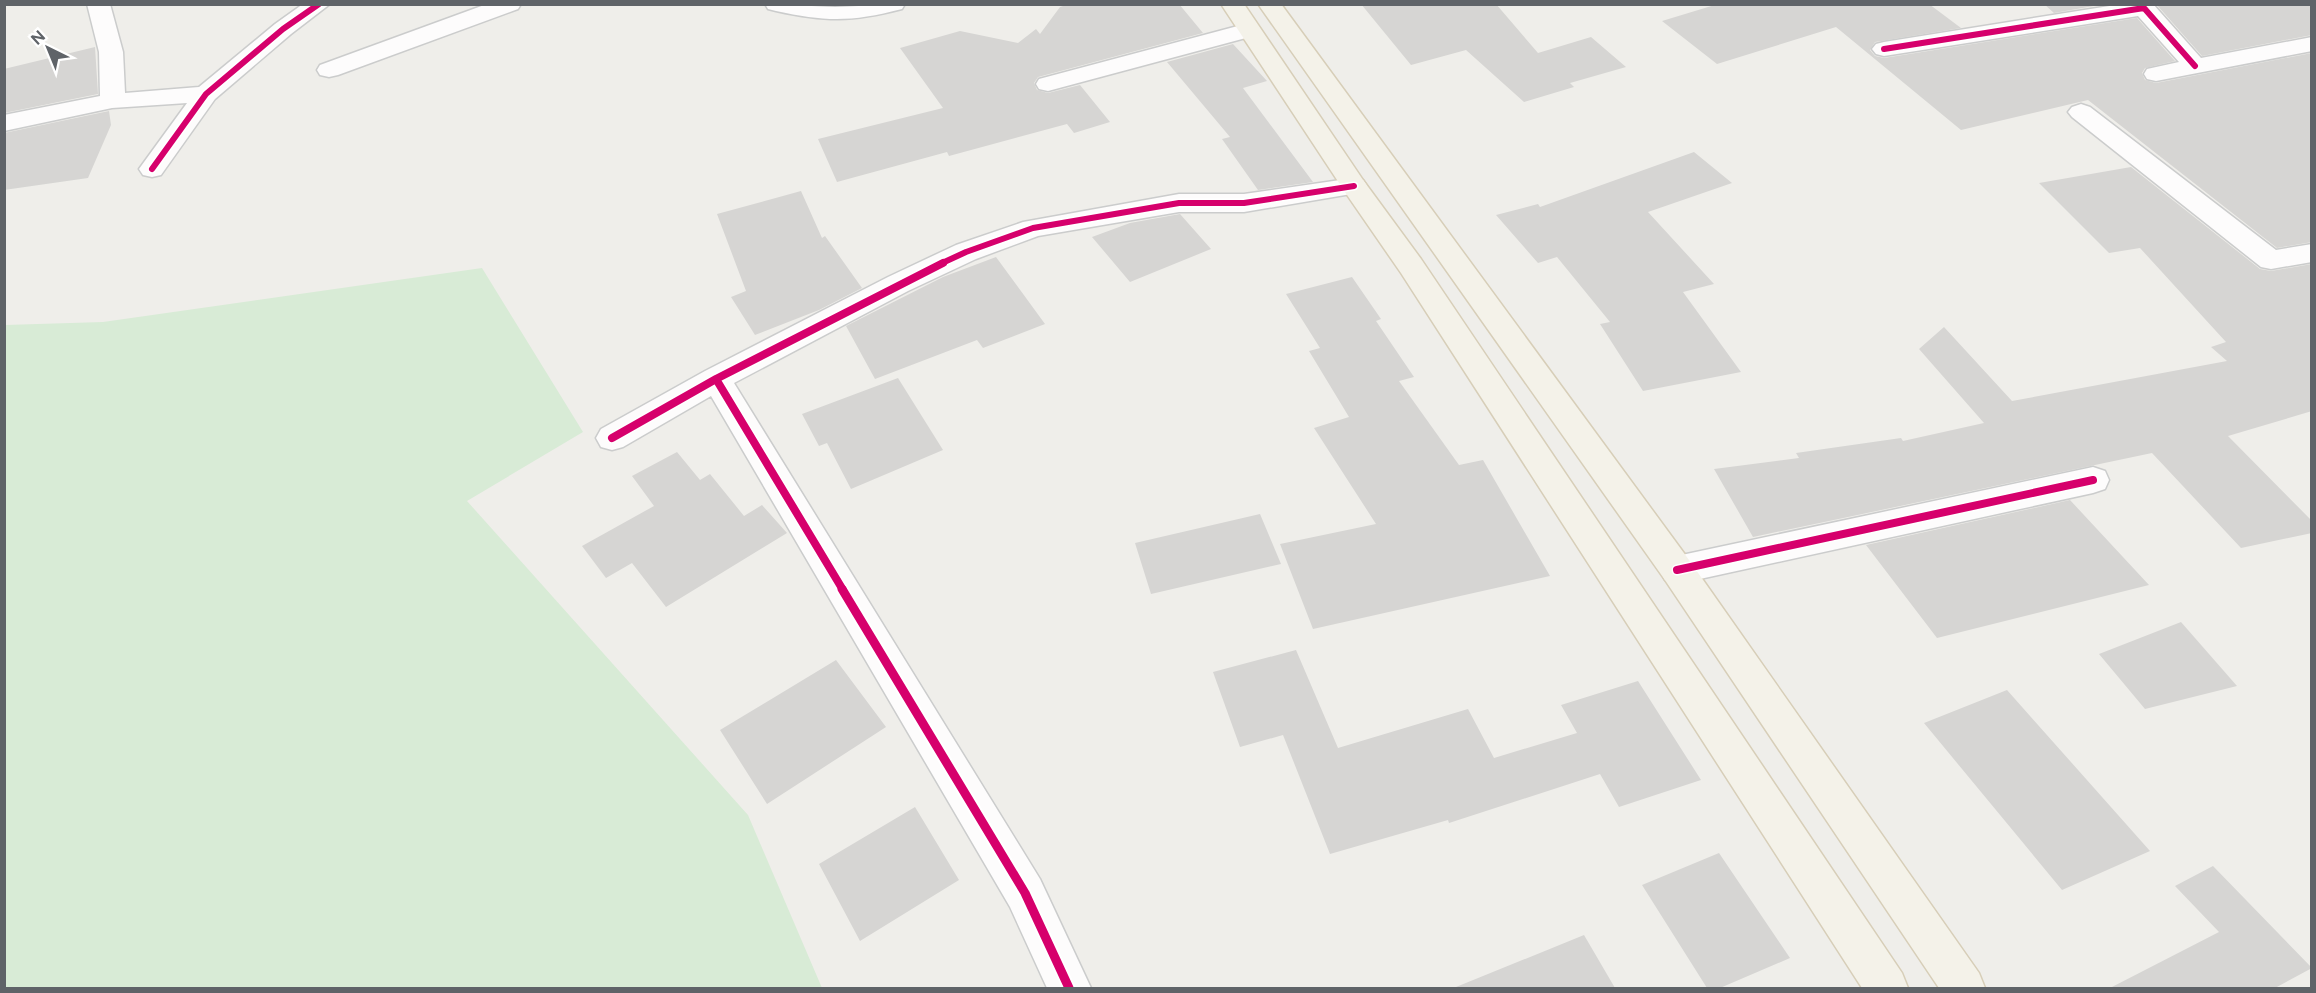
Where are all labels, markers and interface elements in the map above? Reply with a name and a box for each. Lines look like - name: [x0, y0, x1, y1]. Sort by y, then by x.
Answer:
- north arrow: [18, 18, 78, 78]
- text: N: [27, 26, 49, 49]

